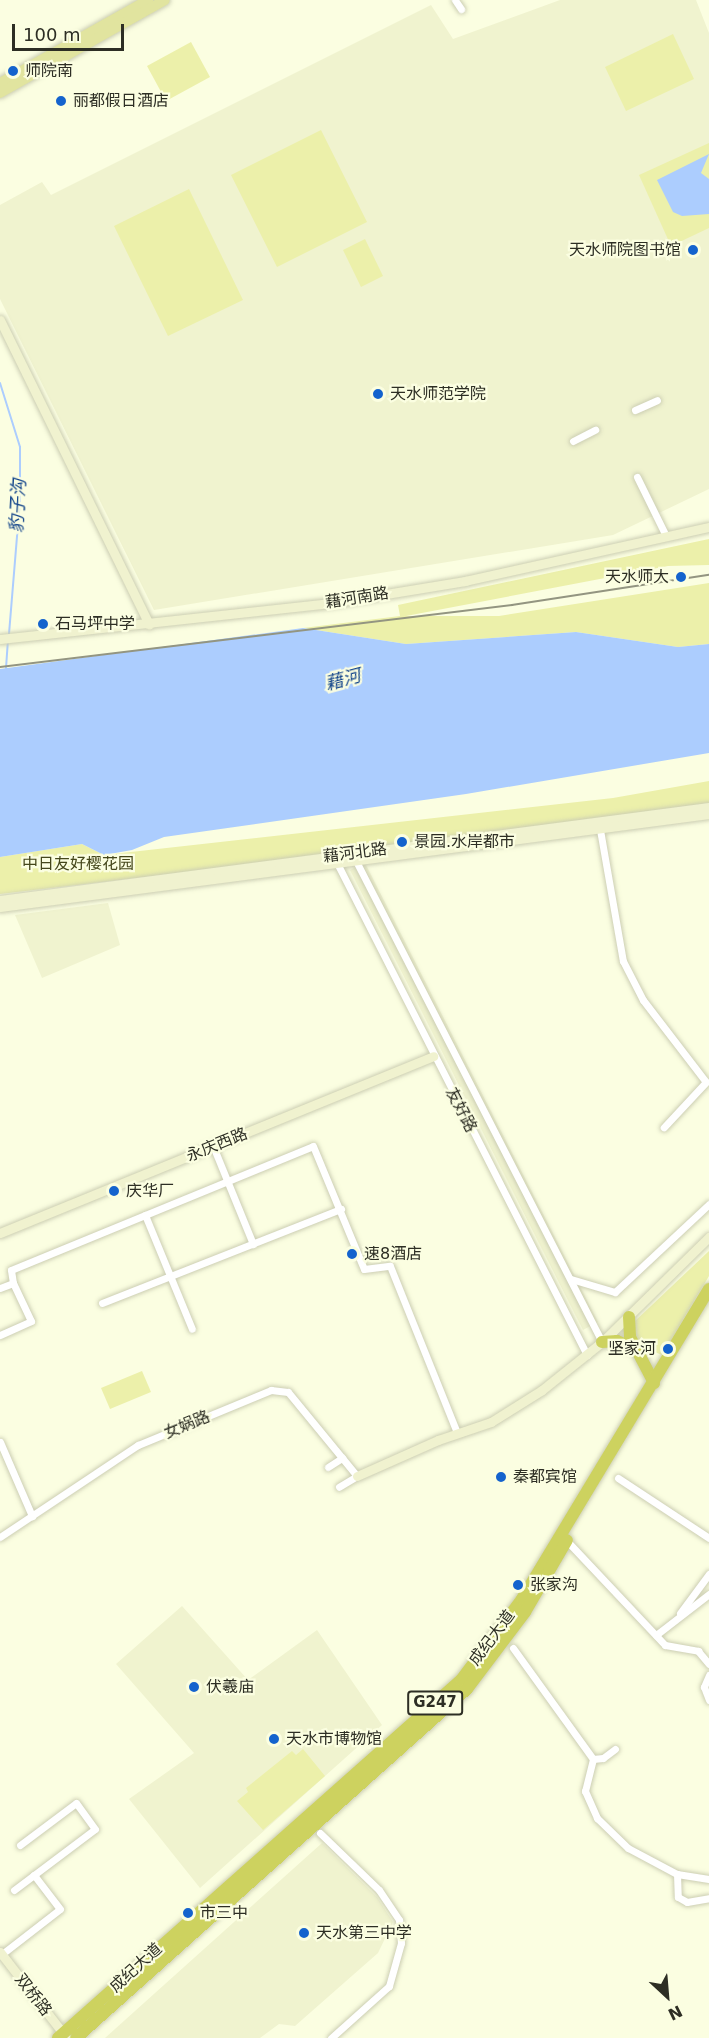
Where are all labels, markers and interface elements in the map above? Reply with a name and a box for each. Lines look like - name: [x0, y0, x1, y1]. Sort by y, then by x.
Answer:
- scale bar: [15, 12, 128, 50]
- text: 100 m: [23, 24, 81, 45]
- place label: 师院南: [25, 61, 73, 81]
- marker: 师院南: [6, 64, 20, 78]
- place label: 丽都假日酒店: [73, 91, 169, 111]
- marker: 丽都假日酒店: [54, 94, 68, 108]
- place label: 天水师院图书馆: [569, 240, 681, 260]
- marker: 天水师院图书馆: [686, 243, 700, 257]
- place label: 天水师范学院: [390, 384, 486, 404]
- marker: 天水师范学院: [371, 387, 385, 401]
- water label: 豹子沟: [6, 478, 30, 534]
- place label: 天水师大: [605, 567, 669, 587]
- marker: 天水师大: [674, 570, 688, 584]
- street label: 藉河南路: [324, 584, 390, 612]
- place label: 石马坪中学: [55, 614, 135, 634]
- marker: 石马坪中学: [36, 617, 50, 631]
- water label: 藉河: [323, 665, 363, 695]
- place label: 景园.水岸都市: [414, 832, 515, 852]
- marker: 景园.水岸都市: [395, 835, 409, 849]
- street label: 藉河北路: [322, 840, 388, 866]
- park label: 中日友好樱花园: [22, 854, 134, 874]
- street label: 友好路: [442, 1084, 480, 1136]
- street label: 永庆西路: [184, 1124, 250, 1166]
- place label: 庆华厂: [126, 1181, 174, 1201]
- marker: 庆华厂: [107, 1184, 121, 1198]
- place label: 速8酒店: [364, 1244, 422, 1264]
- marker: 速8酒店: [345, 1247, 359, 1261]
- place label: 坚家河: [608, 1339, 656, 1359]
- marker: 坚家河: [661, 1342, 675, 1356]
- street label: 女娲路: [161, 1407, 213, 1443]
- place label: 秦都宾馆: [513, 1467, 577, 1487]
- marker: 秦都宾馆: [494, 1470, 508, 1484]
- place label: 张家沟: [530, 1575, 578, 1595]
- marker: 张家沟: [511, 1578, 525, 1592]
- street label: 成纪大道: [465, 1607, 519, 1669]
- place label: 伏羲庙: [206, 1677, 254, 1697]
- marker: 伏羲庙: [187, 1680, 201, 1694]
- road number: G247: [406, 1691, 464, 1715]
- place label: 天水市博物馆: [286, 1729, 382, 1749]
- marker: 天水市博物馆: [267, 1732, 281, 1746]
- place label: 市三中: [200, 1903, 248, 1923]
- marker: 市三中: [181, 1906, 195, 1920]
- place label: 天水第三中学: [316, 1923, 412, 1943]
- marker: 天水第三中学: [297, 1926, 311, 1940]
- street label: 成纪大道: [106, 1939, 166, 1997]
- north arrow: [637, 1966, 697, 2026]
- street label: 双桥路: [11, 1970, 55, 2020]
- text: N: [665, 2001, 685, 2024]

